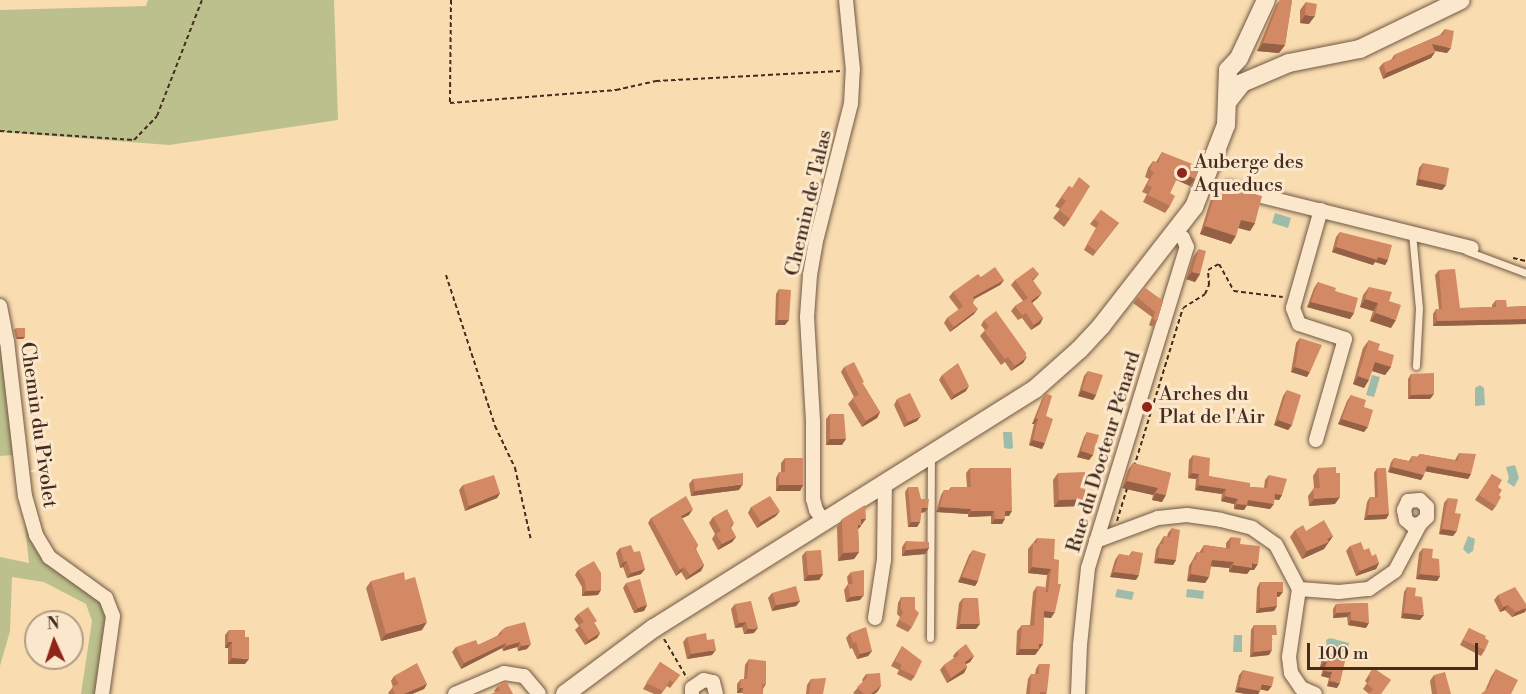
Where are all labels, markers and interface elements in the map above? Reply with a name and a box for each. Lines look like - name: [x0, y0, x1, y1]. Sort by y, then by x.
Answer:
- street label: Chemin de Talas: [781, 128, 837, 278]
- place label: Auberge des Aqueducs: [1194, 150, 1303, 197]
- marker: Auberge des Aqueducs: [1175, 166, 1189, 180]
- street label: Chemin du Pivolet: [15, 341, 61, 509]
- street label: Rue du Docteur Pénard: [1062, 349, 1146, 555]
- place label: Arches du Plat de l'Air: [1159, 383, 1265, 430]
- marker: Arches du Plat de l'Air: [1140, 400, 1154, 414]
- north arrow: [24, 610, 84, 670]
- text: N: [46, 614, 60, 634]
- scale bar: [1310, 631, 1481, 669]
- text: 100 m: [1318, 642, 1369, 665]

